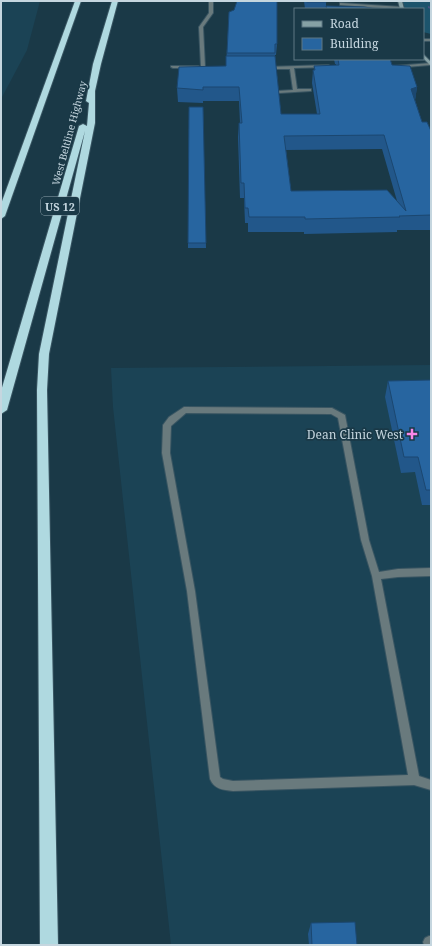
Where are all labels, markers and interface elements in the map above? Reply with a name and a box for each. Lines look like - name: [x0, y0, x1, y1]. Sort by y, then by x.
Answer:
- legend: [294, 8, 424, 60]
- text: Road: [330, 15, 360, 32]
- text: Building: [330, 35, 379, 52]
- street label: West Beltline Highway: [48, 79, 90, 187]
- road number: US 12: [41, 197, 79, 215]
- place label: Dean Clinic West: [307, 426, 403, 443]
- marker: Dean Clinic West: [406, 428, 418, 440]

